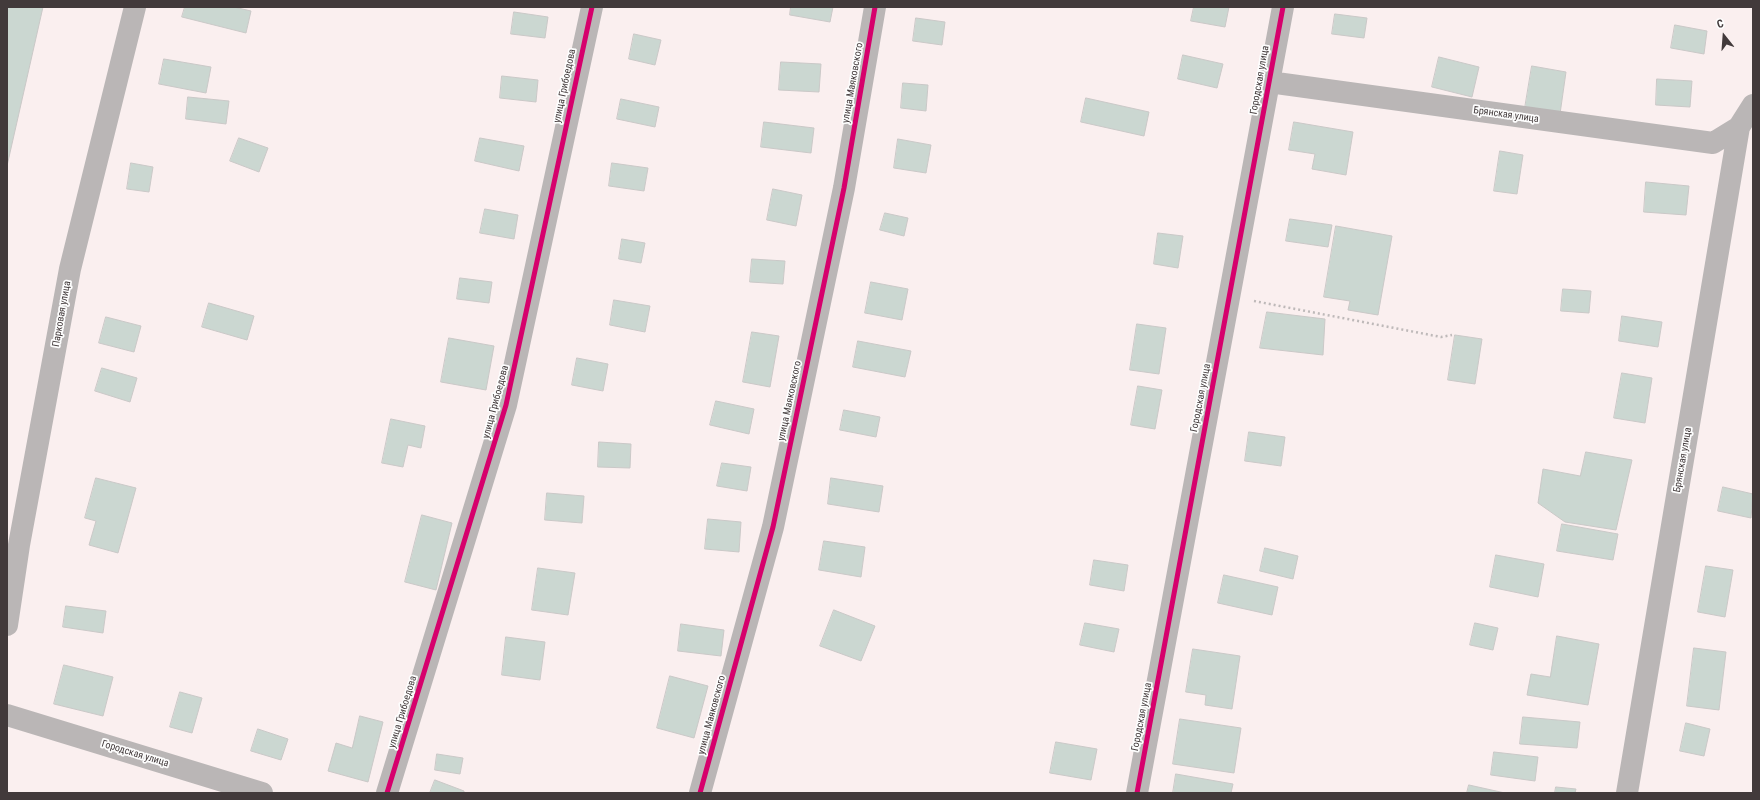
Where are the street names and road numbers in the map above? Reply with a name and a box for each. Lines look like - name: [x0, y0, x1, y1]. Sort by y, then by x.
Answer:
- street label: улица Маяковского: [840, 42, 866, 124]
- street label: Городская улица: [1248, 45, 1272, 115]
- street label: улица Грибоедова: [551, 48, 579, 124]
- street label: Брянская улица: [1473, 104, 1539, 126]
- street label: Парковая улица: [50, 280, 74, 348]
- street label: улица Маяковского: [776, 360, 804, 442]
- street label: Городская улица: [1188, 363, 1214, 433]
- street label: улица Грибоедова: [480, 364, 512, 440]
- street label: Брянская улица: [1671, 427, 1695, 493]
- street label: улица Грибоедова: [386, 674, 420, 750]
- street label: улица Маяковского: [696, 674, 728, 756]
- street label: Городская улица: [1129, 682, 1155, 752]
- street label: Городская улица: [100, 738, 170, 770]

